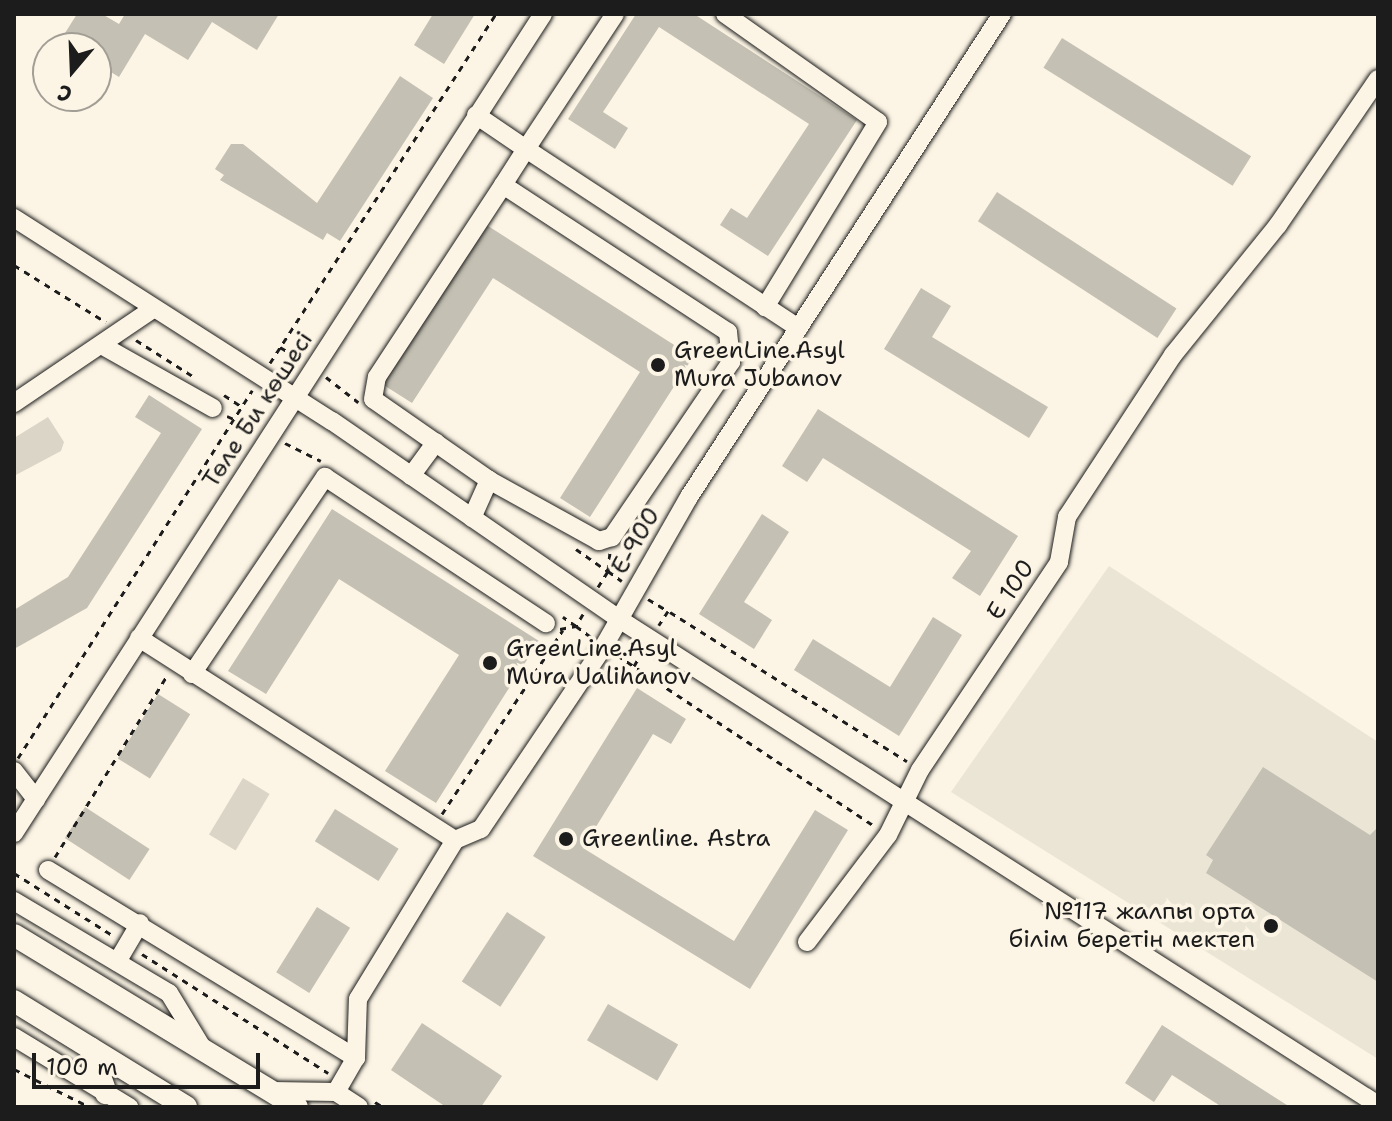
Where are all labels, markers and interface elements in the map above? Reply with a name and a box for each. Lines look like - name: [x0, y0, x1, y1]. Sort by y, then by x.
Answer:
- north arrow: [32, 32, 112, 112]
- text: С: [54, 77, 76, 109]
- street label: Төле Би көшесі: [197, 326, 319, 494]
- place label: GreenLine.Asyl Mura Jubanov: [674, 337, 845, 393]
- marker: GreenLine.Asyl Mura Jubanov: [649, 356, 667, 374]
- street label: E-900: [605, 502, 667, 580]
- street label: E 100: [981, 554, 1041, 626]
- place label: GreenLine.Asyl Mura Ualihanov: [506, 635, 691, 691]
- marker: GreenLine.Asyl Mura Ualihanov: [481, 654, 499, 672]
- place label: Greenline. Astra: [582, 825, 770, 853]
- marker: Greenline. Astra: [557, 830, 575, 848]
- place label: №117 жалпы орта білім беретін мектеп: [1009, 898, 1255, 954]
- marker: №117 жалпы орта білім беретін мектеп: [1262, 917, 1280, 935]
- scale bar: [36, 1037, 264, 1087]
- text: 100 m: [46, 1051, 118, 1083]

